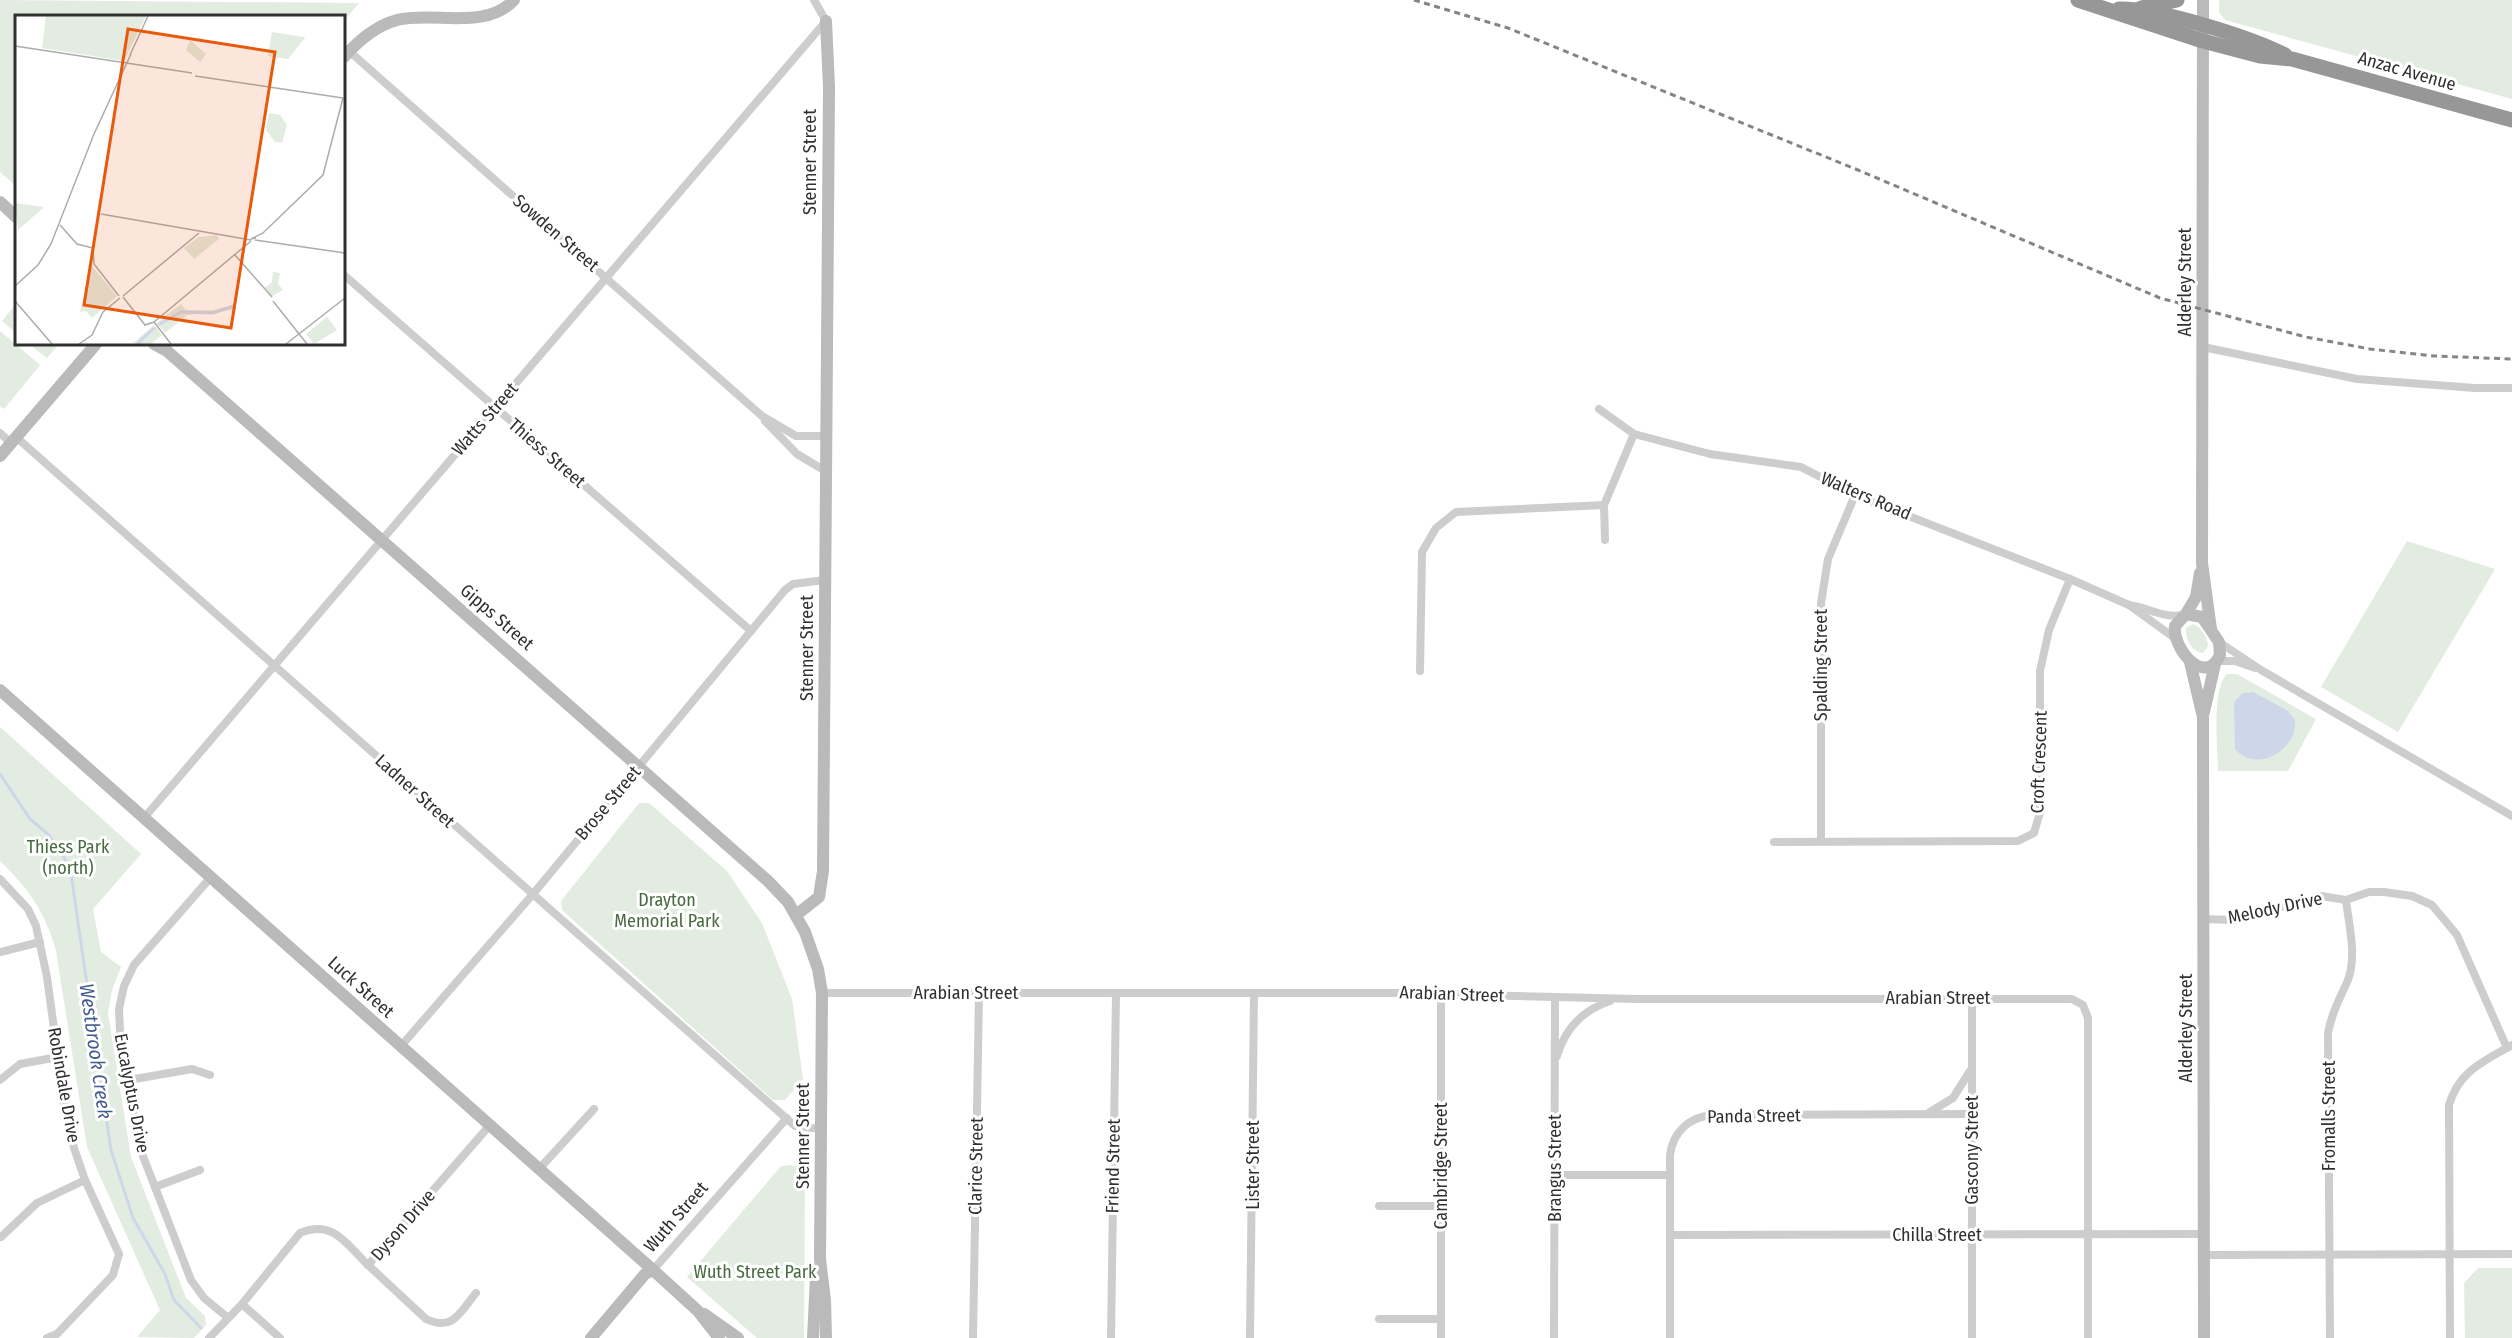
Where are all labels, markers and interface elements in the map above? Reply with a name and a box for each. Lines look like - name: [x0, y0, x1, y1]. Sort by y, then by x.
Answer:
- inset map: [15, 15, 345, 345]
- street label: Anzac Avenue: [2356, 47, 2459, 95]
- street label: Stenner Street: [799, 109, 821, 215]
- street label: Sowden Street: [509, 190, 604, 276]
- street label: Alderley Street: [2174, 227, 2196, 336]
- street label: Watts Street: [447, 378, 523, 460]
- street label: Thiess Street: [504, 414, 590, 493]
- street label: Walters Road: [1817, 467, 1915, 525]
- street label: Gipps Street: [456, 579, 538, 655]
- street label: Stenner Street: [796, 595, 818, 701]
- street label: Spalding Street: [1810, 609, 1832, 721]
- street label: Croft Crescent: [2026, 710, 2052, 814]
- street label: Ladner Street: [371, 750, 459, 833]
- street label: Brose Street: [571, 761, 645, 845]
- park label: Thiess Park (north): [27, 836, 110, 879]
- street label: Melody Drive: [2226, 887, 2324, 929]
- park label: Drayton Memorial Park: [614, 889, 720, 932]
- street label: Luck Street: [323, 951, 399, 1023]
- street label: Alderley Street: [2175, 973, 2197, 1082]
- street label: Arabian Street: [1399, 981, 1505, 1007]
- water label: Westbrook Creek: [75, 982, 117, 1120]
- street label: Arabian Street: [914, 982, 1019, 1004]
- street label: Arabian Street: [1886, 987, 1991, 1009]
- street label: Robindale Drive: [43, 1026, 85, 1145]
- street label: Eucalyptus Drive: [110, 1031, 154, 1155]
- street label: Fromalls Street: [2318, 1061, 2340, 1171]
- street label: Stenner Street: [792, 1083, 814, 1189]
- street label: Gascony Street: [1961, 1095, 1983, 1205]
- street label: Cambridge Street: [1430, 1102, 1452, 1230]
- street label: Panda Street: [1707, 1104, 1801, 1128]
- street label: Brangus Street: [1544, 1114, 1566, 1222]
- street label: Clarice Street: [964, 1117, 988, 1215]
- street label: Friend Street: [1101, 1118, 1125, 1213]
- street label: Lister Street: [1242, 1120, 1264, 1210]
- street label: Wuth Street: [639, 1177, 713, 1257]
- street label: Dyson Drive: [366, 1185, 440, 1265]
- street label: Chilla Street: [1892, 1224, 1982, 1246]
- park label: Wuth Street Park: [694, 1261, 817, 1283]

